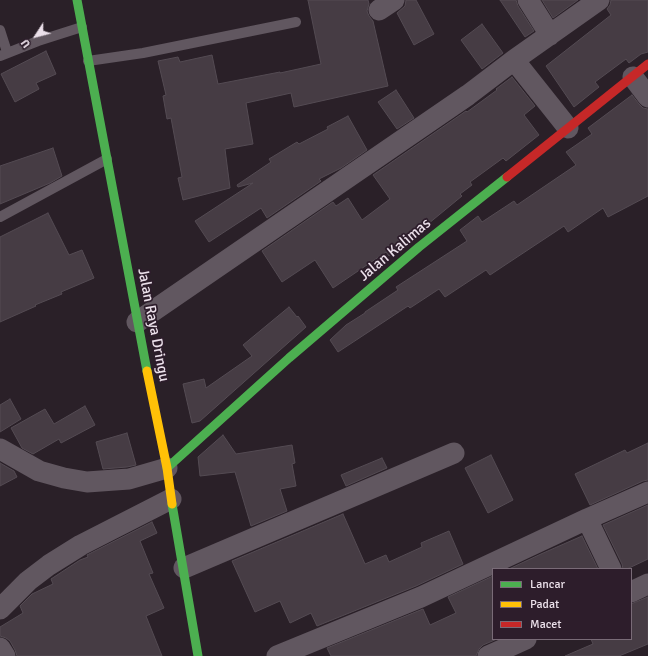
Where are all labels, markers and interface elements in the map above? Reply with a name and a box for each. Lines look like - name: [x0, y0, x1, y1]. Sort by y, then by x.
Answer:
- north arrow: [16, 16, 56, 56]
- text: U: [18, 37, 33, 50]
- street label: Jalan Kalimas: [355, 215, 435, 285]
- street label: Jalan Raya Dringu: [133, 267, 173, 383]
- legend: [492, 568, 632, 640]
- text: Lancar: [530, 577, 565, 592]
- text: Padat: [530, 597, 559, 612]
- text: Macet: [530, 617, 562, 632]

